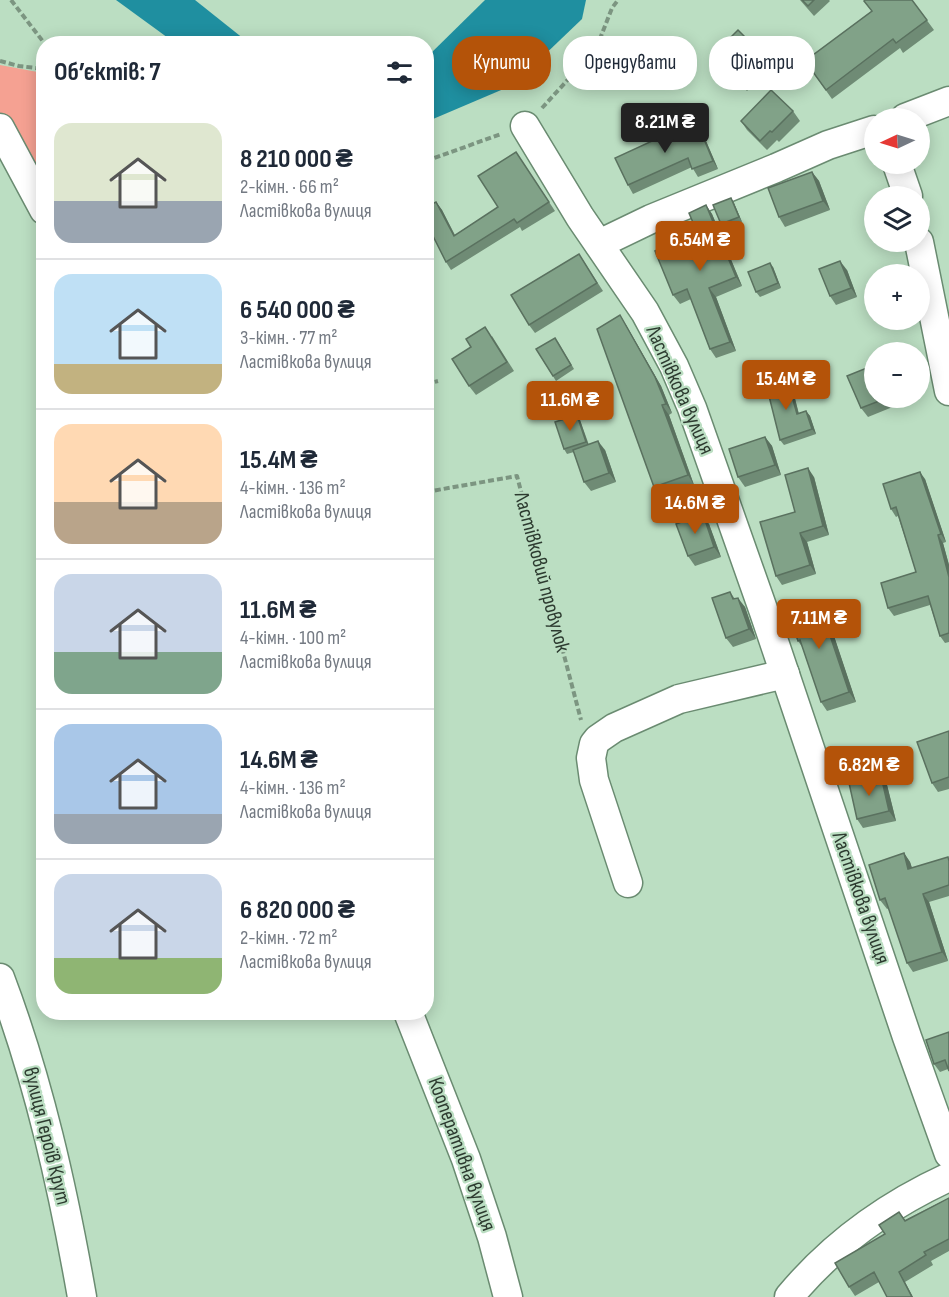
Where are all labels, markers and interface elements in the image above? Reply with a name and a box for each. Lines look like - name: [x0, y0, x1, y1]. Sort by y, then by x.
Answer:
- chip: Купити: [452, 36, 551, 90]
- chip: Орендувати: [563, 36, 697, 90]
- chip: Фільтри: [709, 36, 815, 90]
- icon: filters: [383, 56, 416, 89]
- text: Об’єктів: 7: [54, 57, 161, 88]
- pin: 8.21M ₴: [610, 103, 720, 154]
- north arrow: [864, 108, 930, 174]
- map controls: [864, 108, 930, 408]
- text: 8.21M ₴: [635, 110, 695, 134]
- text: 8 210 000 ₴: [240, 144, 353, 175]
- icon: home: [102, 147, 174, 219]
- text: 2-кімн. · 66 m²: [240, 175, 339, 199]
- button: layers: [864, 186, 930, 252]
- text: Ластівкова вулиця: [240, 199, 372, 223]
- pin: 6.54M ₴: [645, 221, 755, 272]
- text: 6.54M ₴: [670, 228, 730, 252]
- button: +: [864, 264, 930, 330]
- text: 6 540 000 ₴: [240, 295, 355, 326]
- icon: home: [102, 298, 174, 370]
- street label: Ластівкова вулиця: [640, 321, 720, 458]
- text: 3-кімн. · 77 m²: [240, 326, 338, 350]
- button: −: [864, 342, 930, 408]
- text: Ластівкова вулиця: [240, 350, 372, 374]
- pin: 15.4M ₴: [731, 360, 841, 411]
- text: 15.4M ₴: [756, 367, 816, 391]
- pin: 11.6M ₴: [515, 381, 625, 432]
- text: 11.6M ₴: [541, 388, 599, 412]
- text: 15.4M ₴: [240, 445, 318, 476]
- icon: home: [102, 448, 174, 520]
- text: 4-кімн. · 136 m²: [240, 476, 346, 500]
- pin: 14.6M ₴: [640, 484, 750, 535]
- street label: Ластівковий провулок: [508, 488, 575, 655]
- text: 14.6M ₴: [665, 491, 725, 515]
- text: Ластівкова вулиця: [240, 500, 372, 524]
- text: 11.6M ₴: [240, 595, 316, 626]
- icon: home: [102, 598, 174, 670]
- pin: 7.11M ₴: [764, 599, 874, 650]
- text: 7.11M ₴: [791, 606, 847, 630]
- text: 4-кімн. · 100 m²: [240, 626, 346, 650]
- text: Ластівкова вулиця: [240, 650, 372, 674]
- text: 14.6M ₴: [240, 745, 318, 776]
- pin: 6.82M ₴: [814, 746, 924, 797]
- icon: home: [102, 748, 174, 820]
- text: 6.82M ₴: [838, 753, 900, 777]
- text: 4-кімн. · 136 m²: [240, 776, 346, 800]
- text: Ластівкова вулиця: [240, 800, 372, 824]
- street label: Ластівкова вулиця: [826, 828, 895, 967]
- text: 6 820 000 ₴: [240, 895, 355, 926]
- icon: home: [102, 898, 174, 970]
- text: 2-кімн. · 72 m²: [240, 926, 338, 950]
- text: Ластівкова вулиця: [240, 950, 372, 974]
- street label: вулиця Героїв Крут: [18, 1065, 76, 1207]
- street label: Кооперативна вулиця: [423, 1074, 501, 1234]

